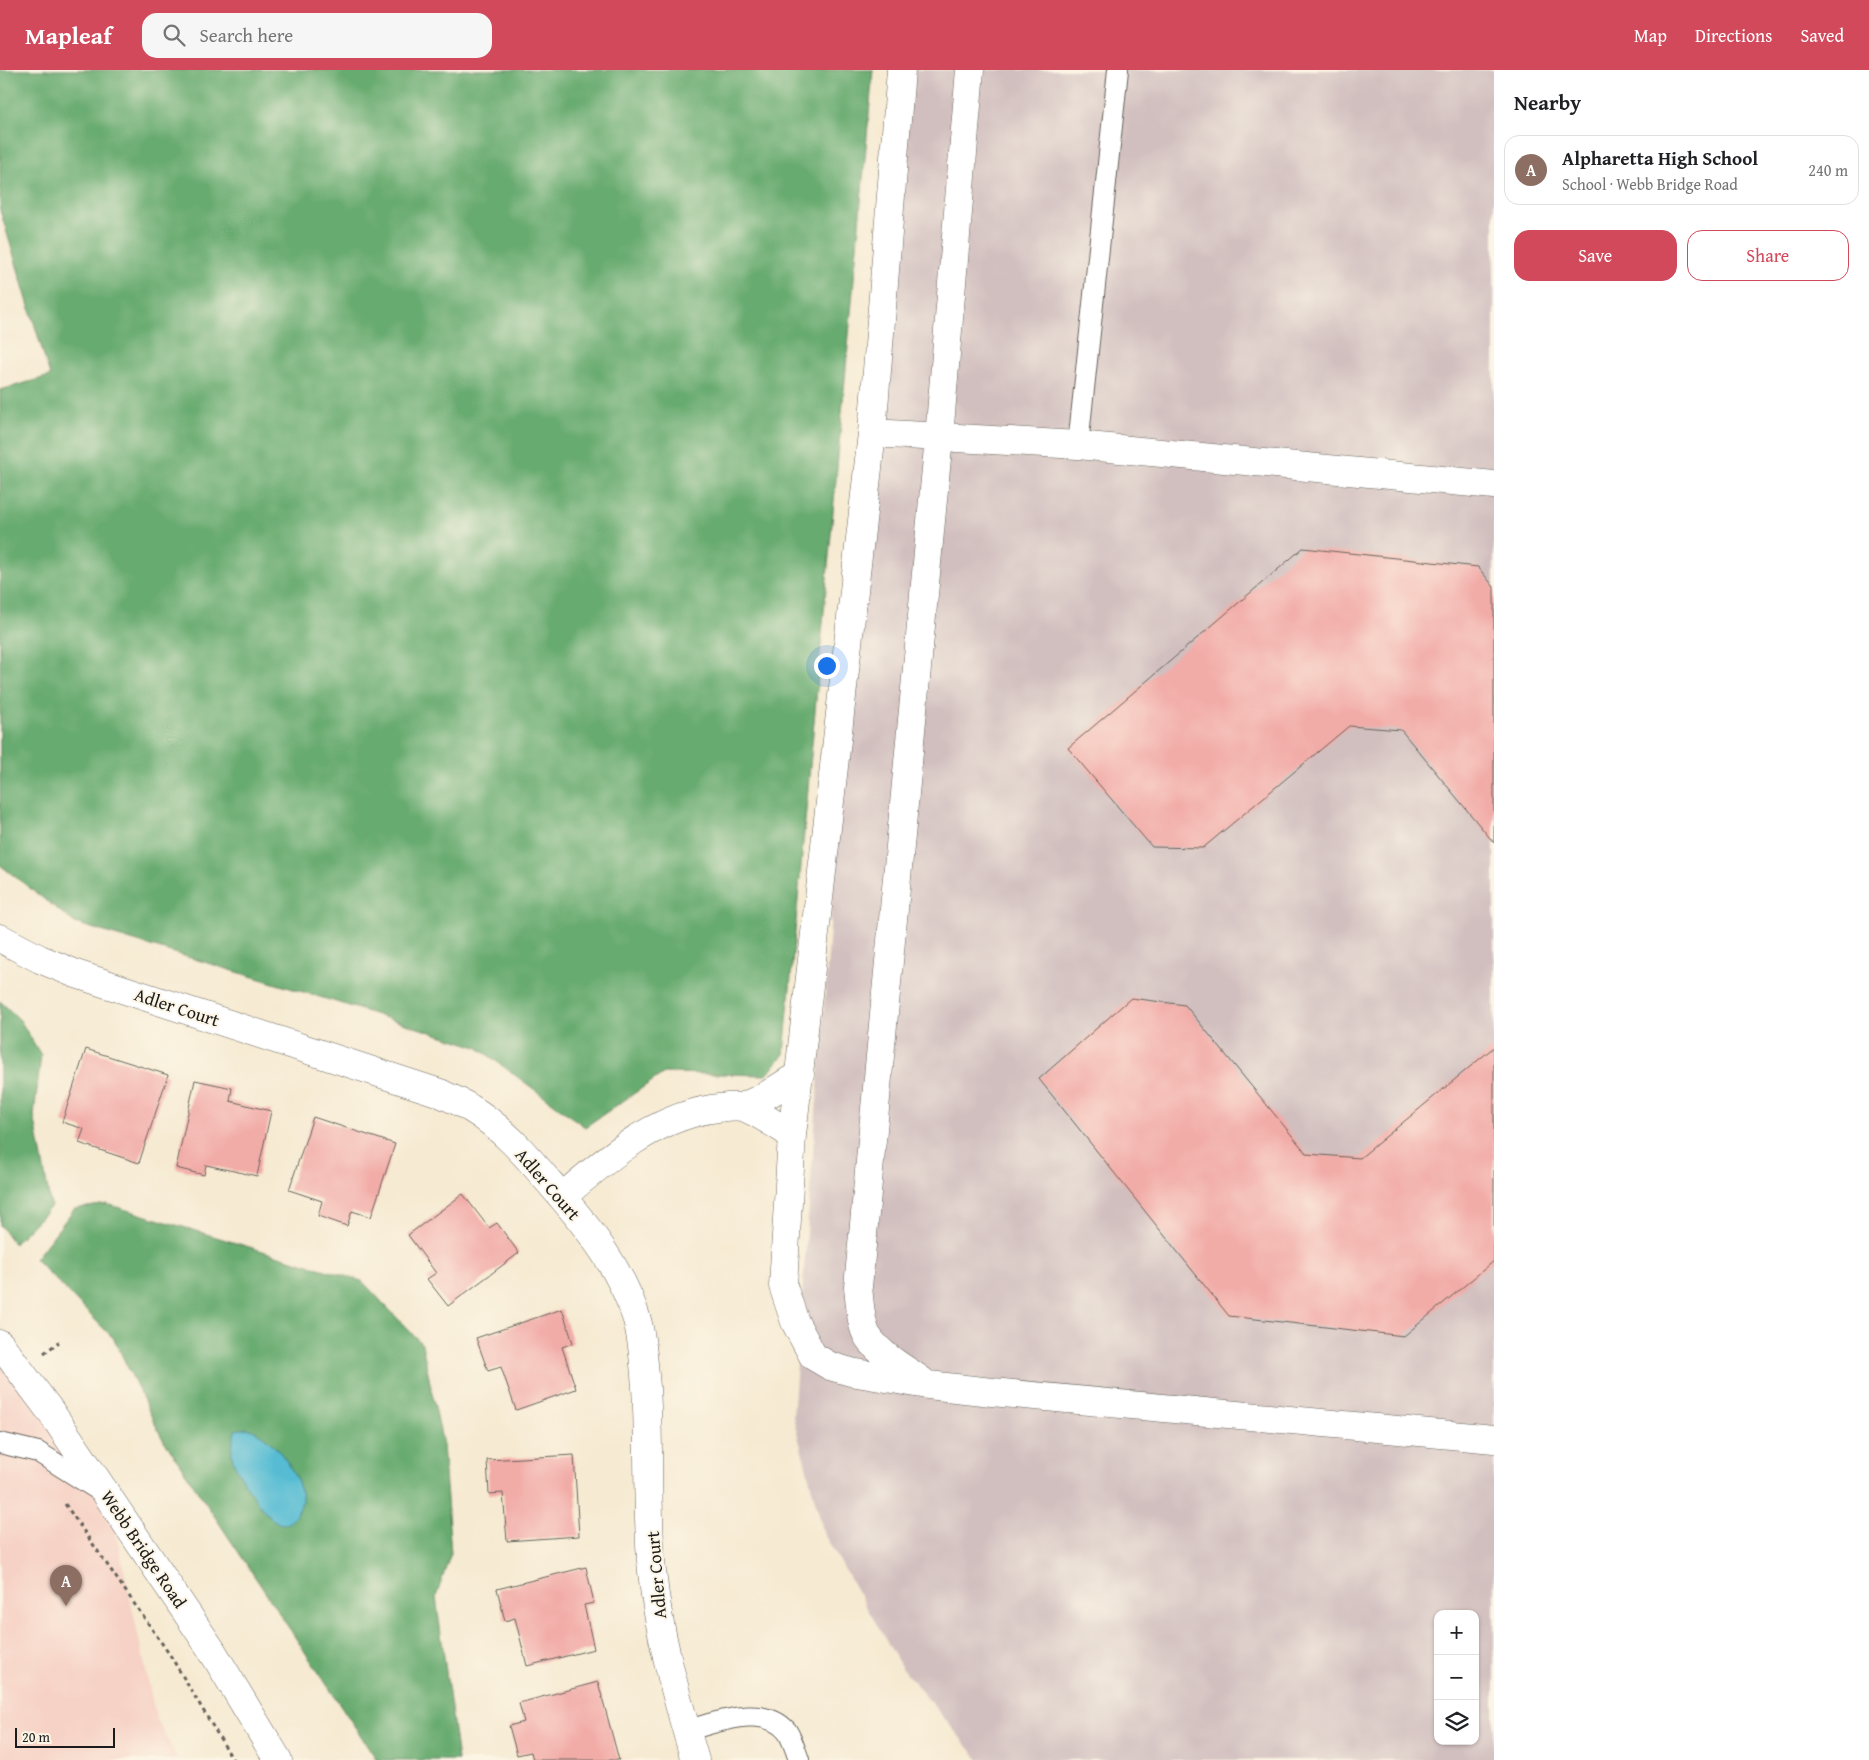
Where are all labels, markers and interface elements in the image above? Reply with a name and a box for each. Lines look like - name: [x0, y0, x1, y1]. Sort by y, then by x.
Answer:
- search box: [142, 13, 492, 58]
- text: Mapleaf: [25, 18, 112, 53]
- icon: search: [160, 21, 188, 49]
- text: Search here: [200, 21, 293, 49]
- text: Map: [1634, 22, 1667, 49]
- text: Directions: [1695, 22, 1772, 49]
- text: Saved: [1800, 22, 1844, 49]
- text: Nearby: [1514, 87, 1581, 118]
- text: Alpharetta High School: [1562, 144, 1758, 172]
- text: A: [1526, 158, 1536, 182]
- text: 240 m: [1808, 158, 1848, 182]
- text: School · Webb Bridge Road: [1562, 172, 1738, 196]
- button: Save: [1514, 230, 1677, 281]
- button: Share: [1687, 230, 1849, 281]
- your location: [814, 653, 840, 679]
- street label: Adler Court: [131, 981, 224, 1034]
- street label: Adler Court: [509, 1142, 587, 1227]
- street label: Webb Bridge Road: [95, 1485, 194, 1614]
- street label: Adler Court: [639, 1529, 673, 1620]
- pin: A: [50, 1565, 82, 1606]
- map controls: [1434, 1610, 1479, 1745]
- button: +: [1434, 1610, 1479, 1655]
- button: −: [1434, 1655, 1479, 1700]
- button: layers: [1434, 1700, 1479, 1745]
- scale bar: [15, 1725, 115, 1748]
- text: 20 m: [22, 1727, 50, 1747]

